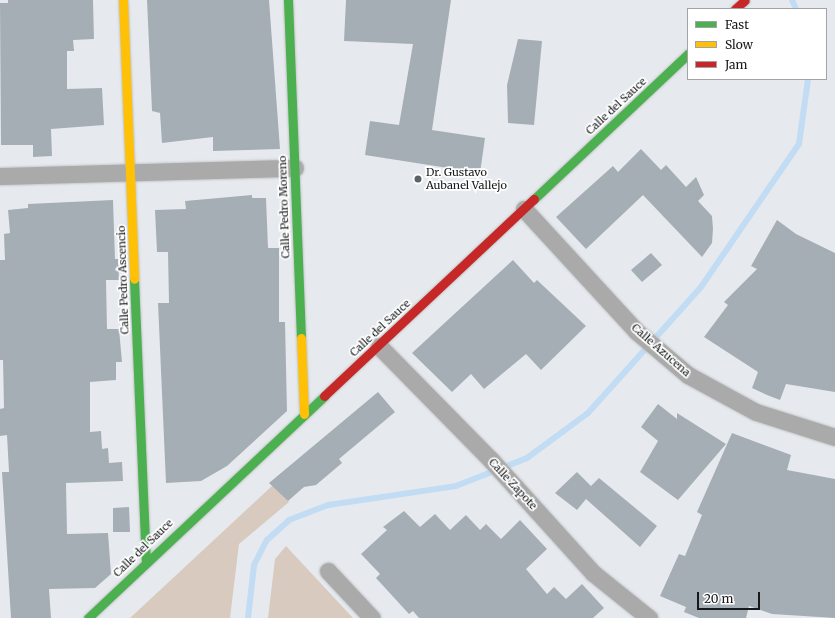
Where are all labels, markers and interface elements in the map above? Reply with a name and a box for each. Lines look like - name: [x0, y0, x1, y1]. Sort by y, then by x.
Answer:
- legend: [687, 8, 827, 80]
- text: Fast: [725, 17, 749, 32]
- text: Slow: [725, 37, 753, 52]
- text: Jam: [725, 57, 747, 72]
- street label: Calle del Sauce: [583, 75, 649, 137]
- street label: Calle Pedro Moreno: [276, 155, 292, 259]
- place label: Dr. Gustavo Aubanel Vallejo: [426, 166, 507, 192]
- marker: Dr. Gustavo Aubanel Vallejo: [413, 174, 423, 184]
- street label: Calle Pedro Ascencio: [115, 225, 131, 335]
- street label: Calle del Sauce: [347, 297, 413, 359]
- street label: Calle Azucena: [629, 321, 693, 379]
- street label: Calle Zapote: [486, 456, 540, 512]
- street label: Calle del Sauce: [111, 516, 175, 580]
- scale bar: [699, 584, 762, 610]
- text: 20 m: [704, 591, 733, 606]

